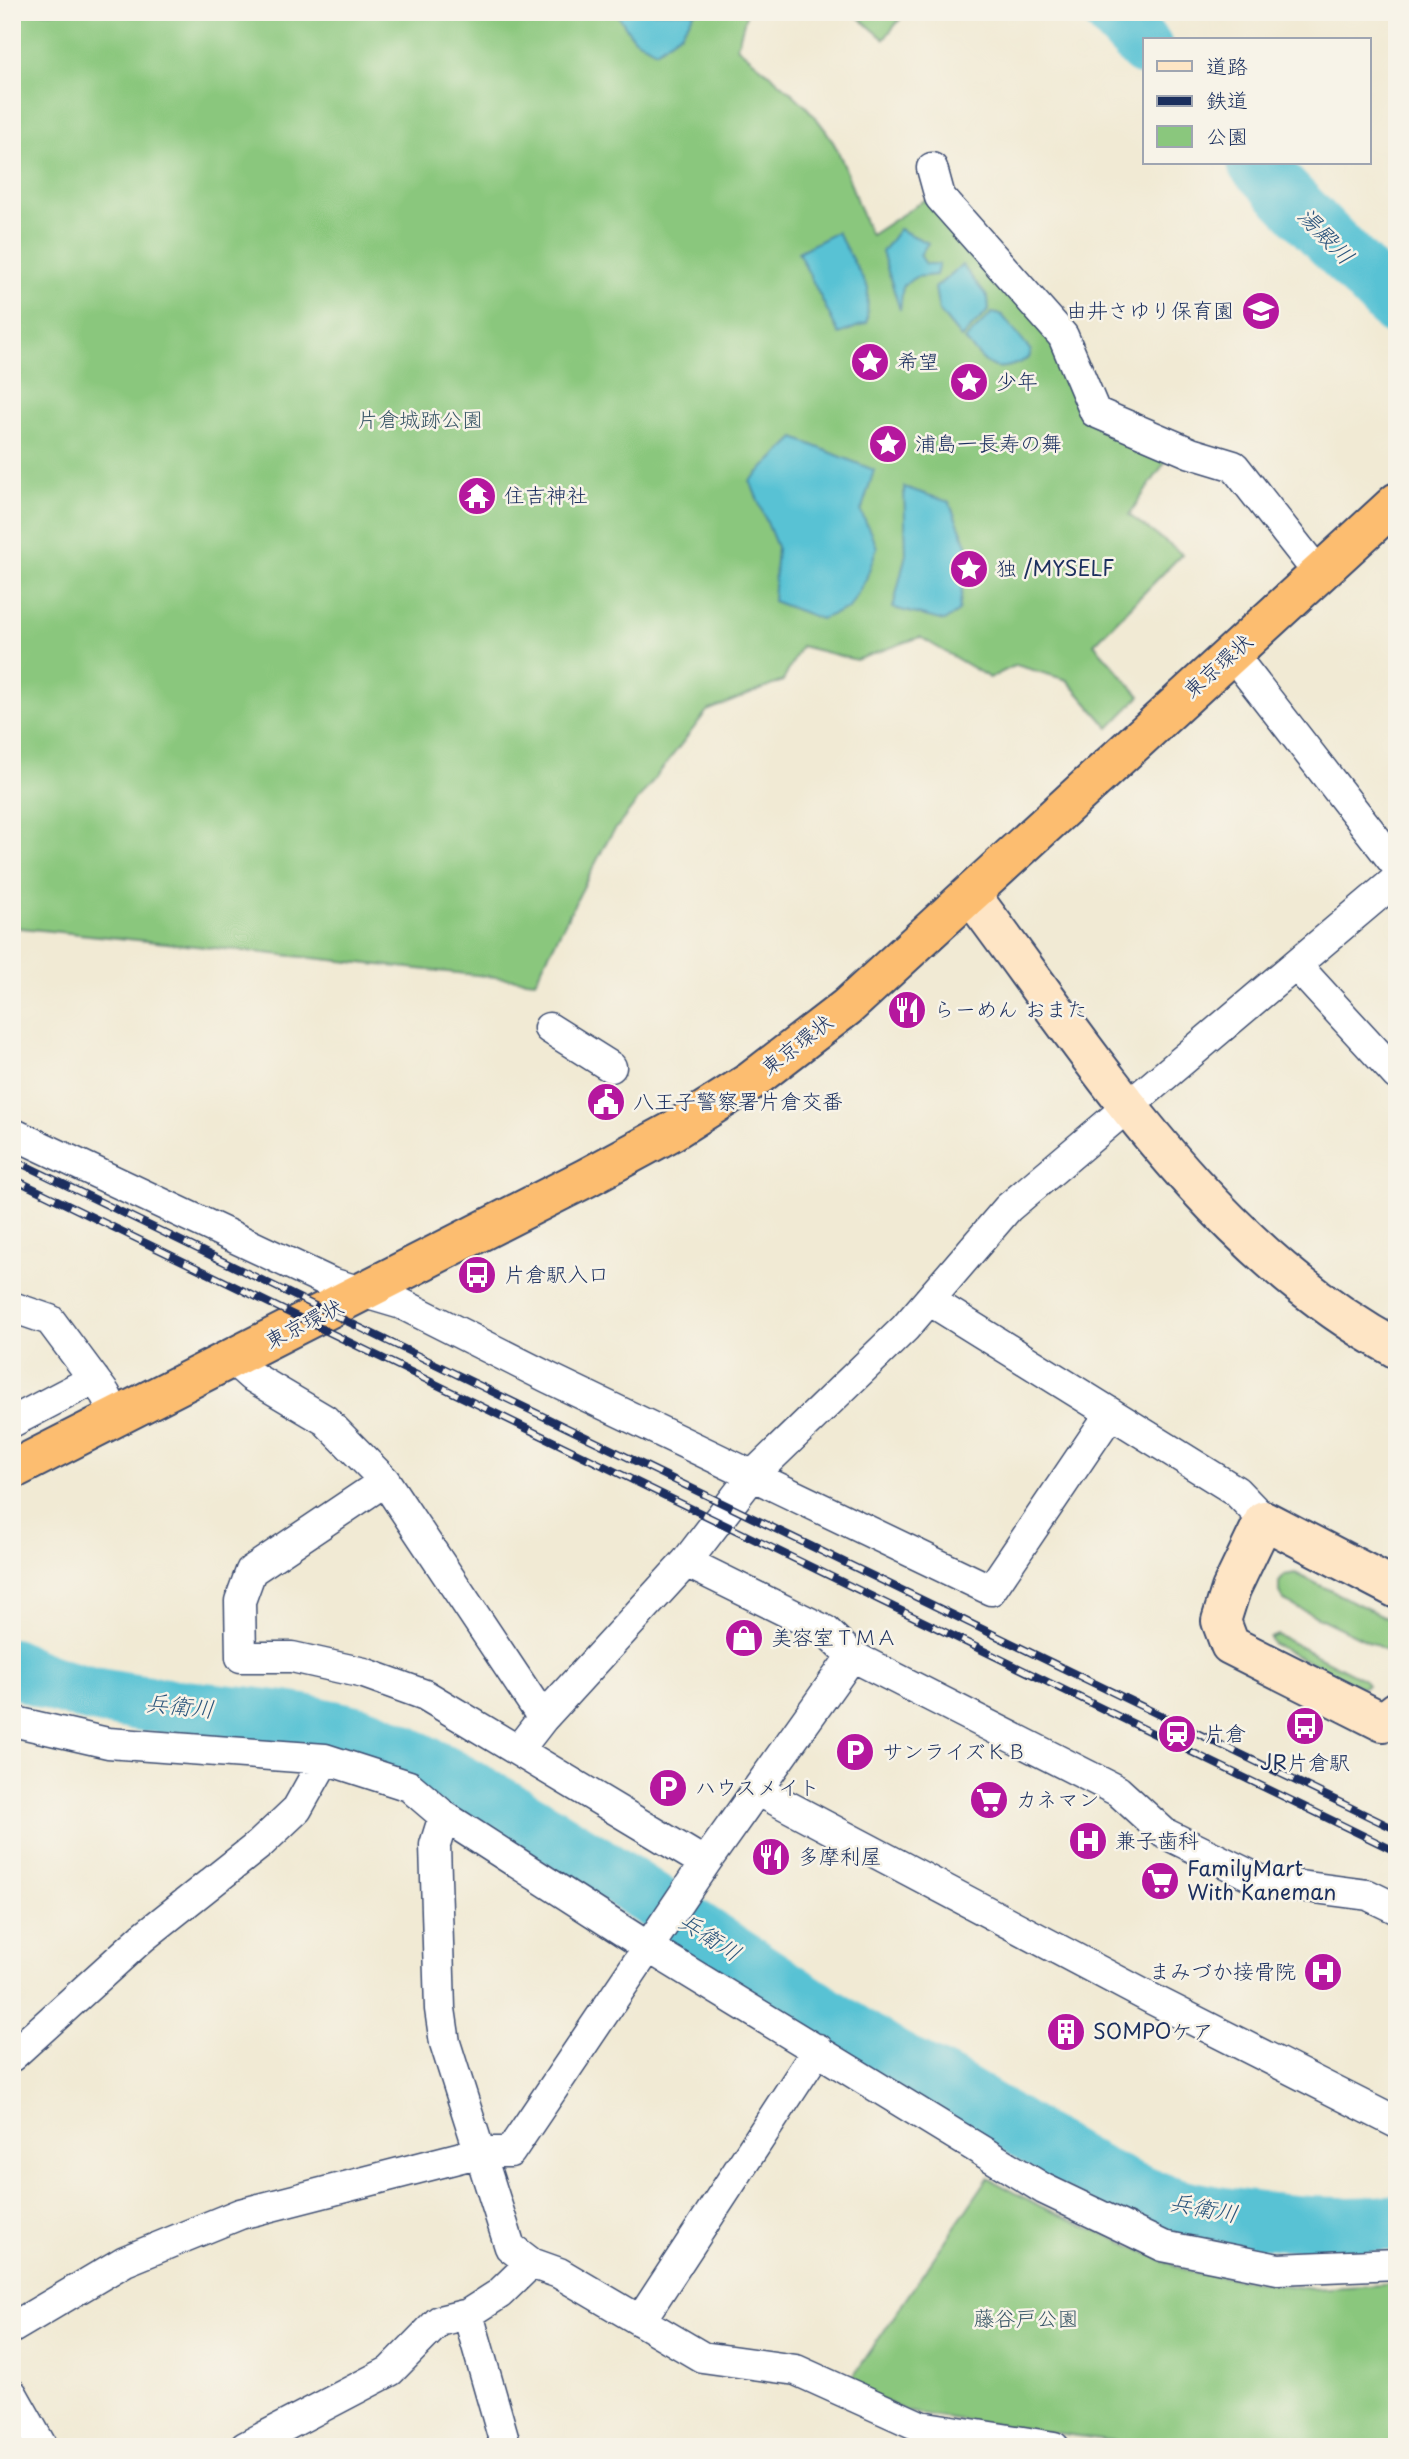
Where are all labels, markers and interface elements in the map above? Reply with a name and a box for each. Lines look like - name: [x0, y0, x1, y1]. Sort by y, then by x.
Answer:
- legend: [1143, 38, 1370, 164]
- text: 道路: [1206, 49, 1248, 81]
- text: 鉄道: [1206, 83, 1248, 115]
- text: 公園: [1206, 119, 1248, 151]
- water label: 湯殿川: [1291, 198, 1364, 272]
- school or university icon: 由井さゆり保育園: [1240, 290, 1282, 332]
- place label: 由井さゆり保育園: [1066, 293, 1234, 325]
- place icon: 希望: [849, 341, 891, 383]
- place label: 希望: [897, 344, 939, 376]
- place icon: 少年: [948, 361, 990, 403]
- place label: 少年: [996, 364, 1038, 396]
- park label: 片倉城跡公園: [357, 402, 483, 434]
- place icon: 浦島一長寿の舞: [867, 423, 909, 465]
- place label: 浦島一長寿の舞: [915, 426, 1062, 458]
- temple icon: 住吉神社: [456, 475, 498, 517]
- place label: 住吉神社: [504, 478, 588, 510]
- place icon: 独 /MYSELF: [948, 548, 990, 590]
- place label: 独 /MYSELF: [996, 551, 1114, 583]
- street label: 東京環状: [1175, 625, 1259, 705]
- restaurant icon: らーめん おまた: [886, 989, 928, 1031]
- place label: らーめん おまた: [934, 992, 1088, 1024]
- street label: 東京環状: [753, 1005, 839, 1082]
- public building icon: 八王子警察署片倉交番: [585, 1081, 627, 1123]
- place label: 八王子警察署片倉交番: [633, 1084, 843, 1116]
- bus stop icon: 片倉駅入口: [456, 1254, 498, 1296]
- place label: 片倉駅入口: [504, 1257, 609, 1289]
- street label: 東京環状: [258, 1289, 348, 1356]
- shop icon: 美容室ＴＭＡ: [723, 1617, 765, 1659]
- place label: 美容室ＴＭＡ: [771, 1620, 897, 1652]
- water label: 兵衛川: [144, 1683, 216, 1726]
- bus stop icon: JR片倉駅: [1284, 1705, 1326, 1747]
- station icon: 片倉: [1156, 1713, 1198, 1755]
- place label: 片倉: [1204, 1716, 1246, 1748]
- parking icon: サンライズＫＢ: [834, 1731, 876, 1773]
- place label: サンライズＫＢ: [882, 1734, 1027, 1766]
- place label: JR片倉駅: [1260, 1745, 1350, 1777]
- parking icon: ハウスメイト: [647, 1767, 689, 1809]
- place label: ハウスメイト: [695, 1770, 820, 1802]
- supermarket icon: カネマン: [968, 1779, 1010, 1821]
- place label: カネマン: [1016, 1782, 1100, 1814]
- hospital icon: 兼子歯科: [1067, 1820, 1109, 1862]
- place label: 兼子歯科: [1115, 1823, 1199, 1855]
- restaurant icon: 多摩利屋: [750, 1836, 792, 1878]
- place label: 多摩利屋: [798, 1839, 882, 1871]
- place label: FamilyMart With Kaneman: [1187, 1851, 1336, 1907]
- supermarket icon: FamilyMart With Kaneman: [1139, 1860, 1181, 1902]
- water label: 兵衛川: [672, 1902, 749, 1969]
- hospital icon: まみづか接骨院: [1302, 1951, 1344, 1993]
- place label: まみづか接骨院: [1149, 1954, 1296, 1986]
- building icon: SOMPOケア: [1045, 2011, 1087, 2053]
- place label: SOMPOケア: [1093, 2014, 1213, 2046]
- water label: 兵衛川: [1167, 2183, 1241, 2230]
- park label: 藤谷戸公園: [974, 2301, 1079, 2333]

